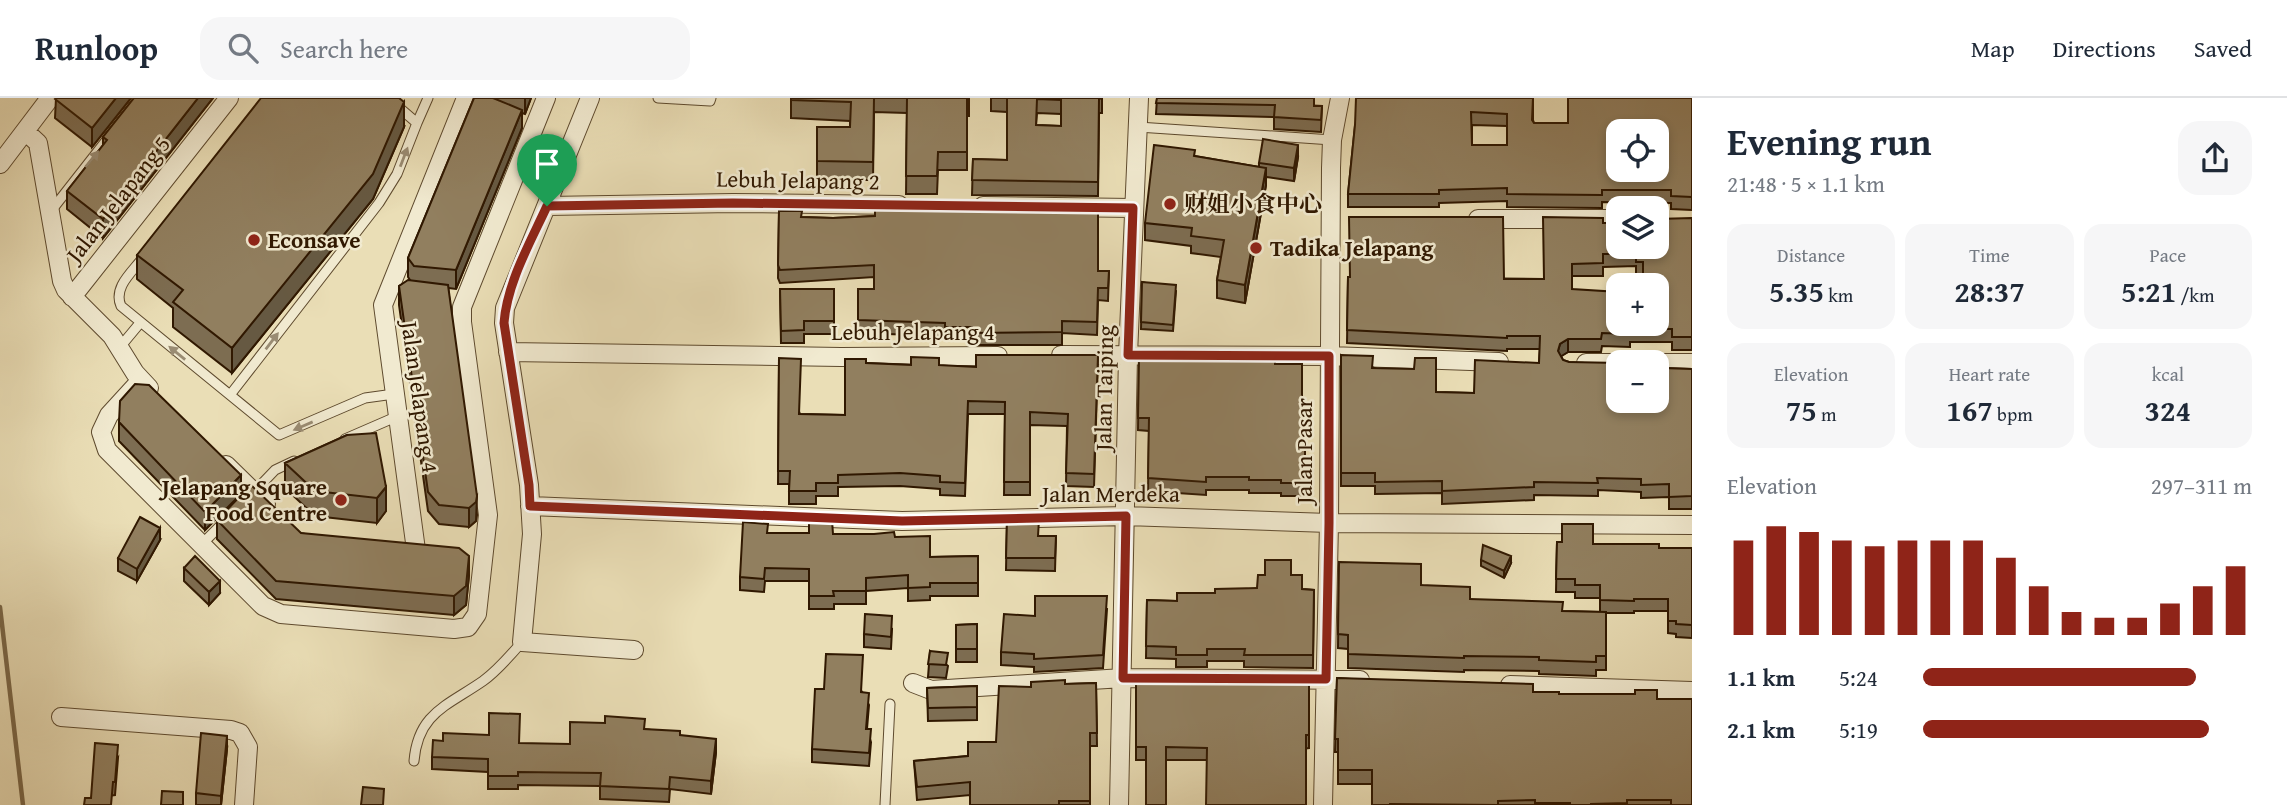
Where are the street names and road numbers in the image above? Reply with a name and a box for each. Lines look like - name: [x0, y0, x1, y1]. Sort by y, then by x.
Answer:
- street label: Jalan Jelapang 5: [56, 128, 178, 271]
- street label: Lebuh Jelapang 2: [716, 162, 880, 197]
- street label: Lebuh Jelapang 4: [831, 315, 995, 348]
- street label: Jalan Jelapang 4: [393, 316, 447, 475]
- street label: Jalan Taiping: [1086, 324, 1121, 454]
- street label: Jalan Pasar: [1287, 397, 1320, 507]
- street label: Jalan Merdeka: [1039, 477, 1180, 510]

